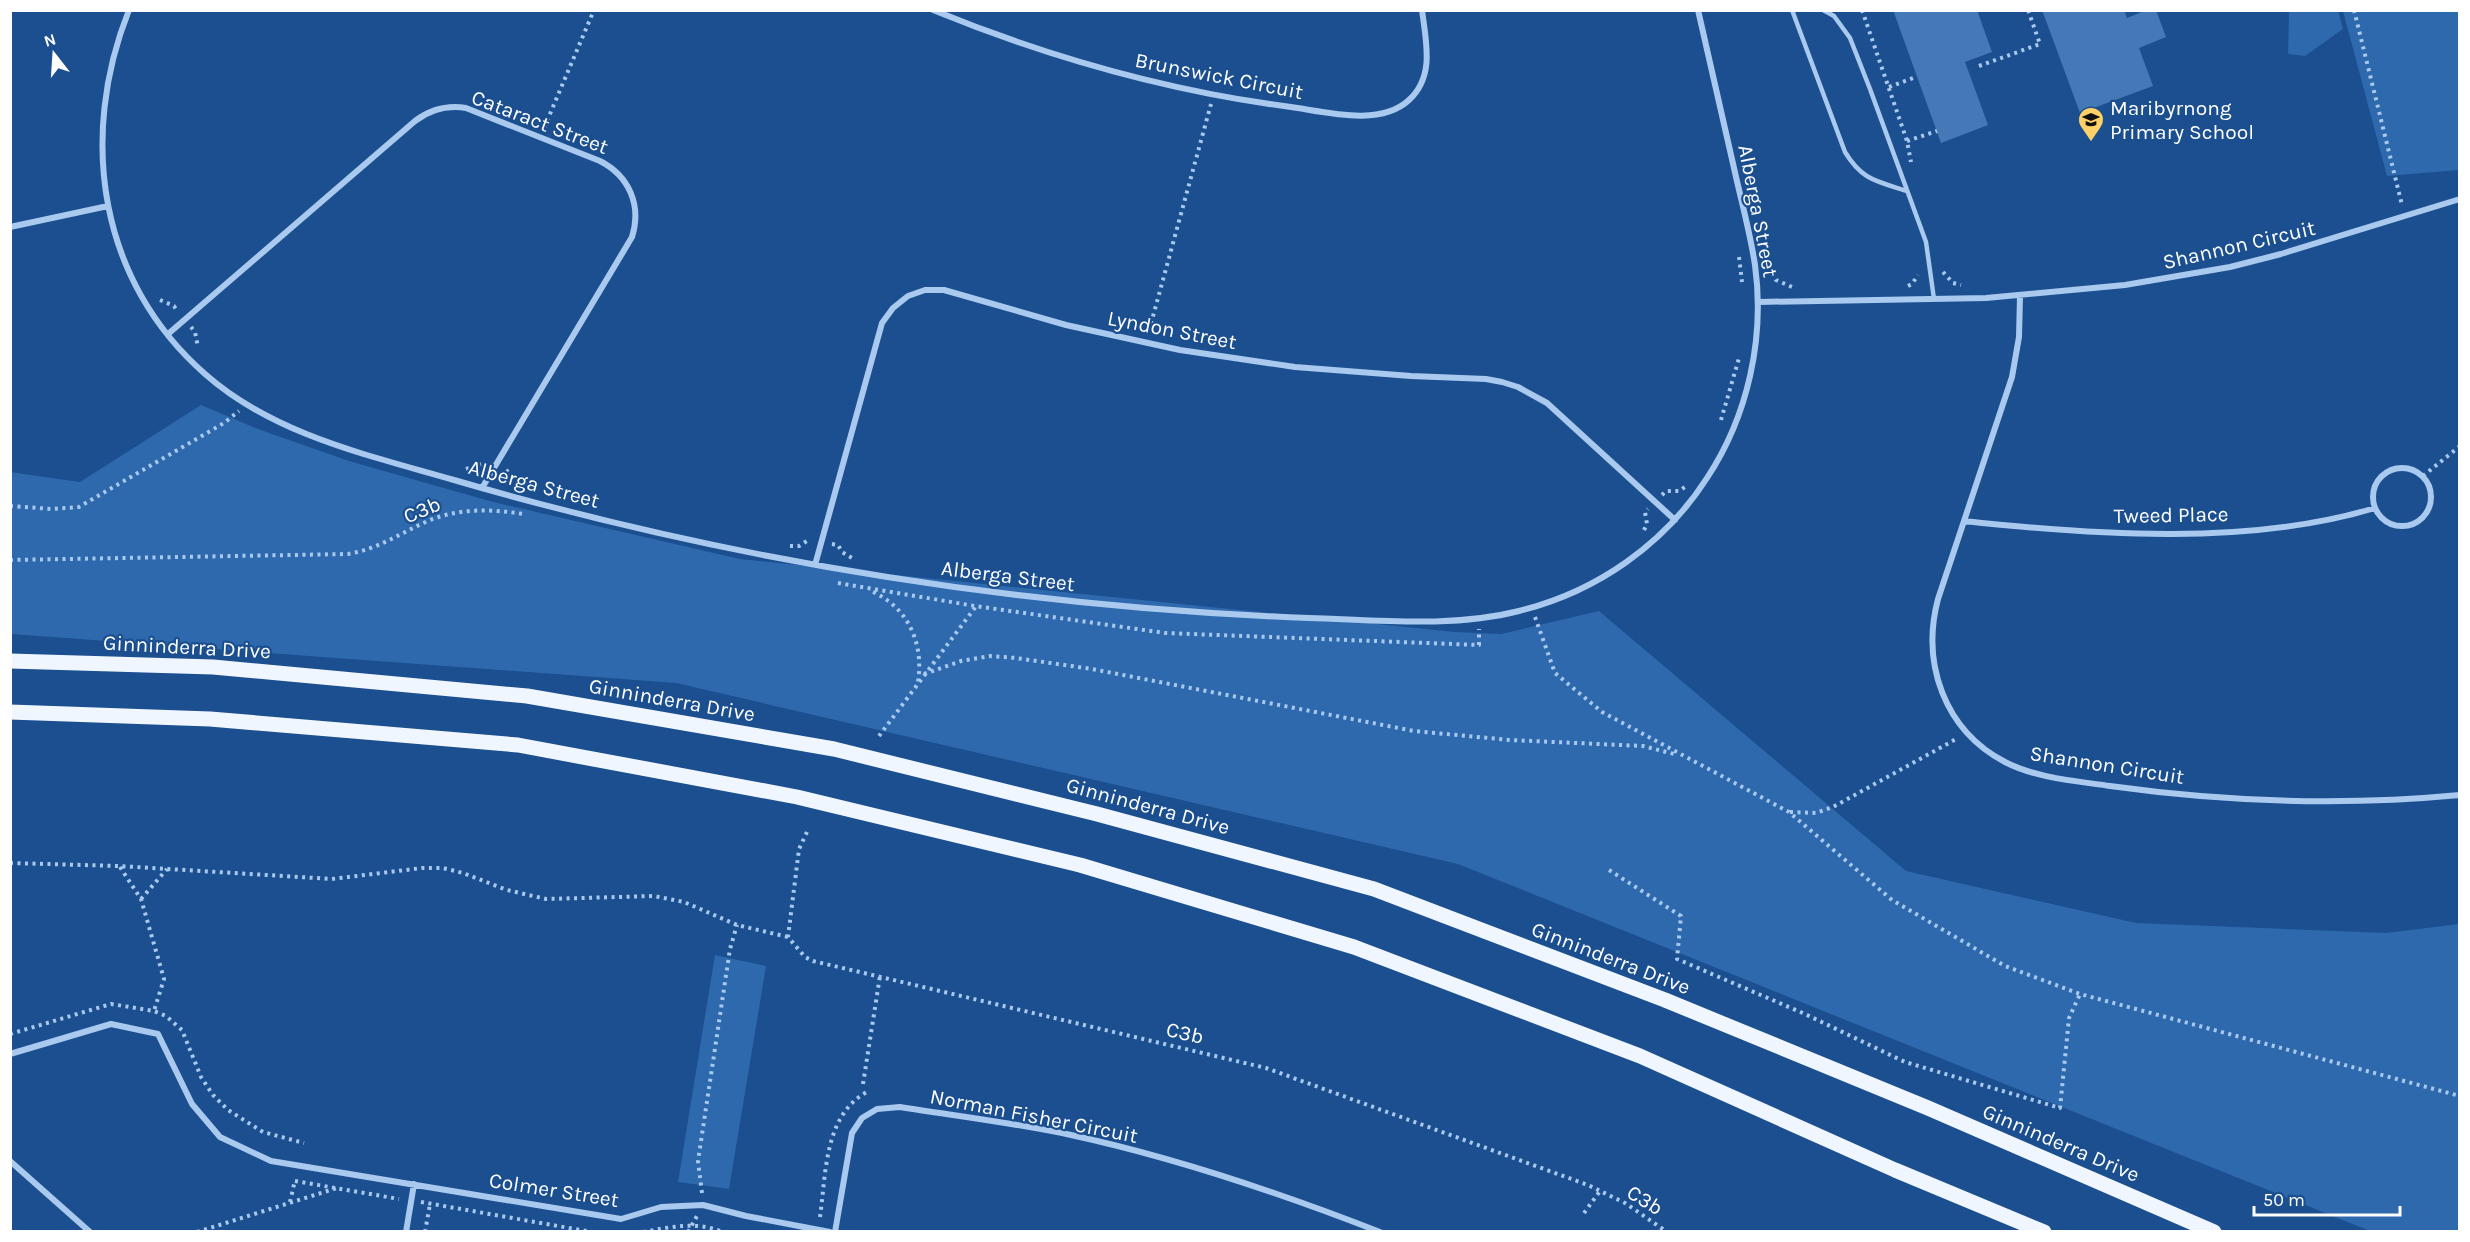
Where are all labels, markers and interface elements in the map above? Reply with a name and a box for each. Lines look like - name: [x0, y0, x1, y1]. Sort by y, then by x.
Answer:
- north arrow: [24, 24, 84, 84]
- text: N: [41, 29, 58, 51]
- street label: Brunswick Circuit: [1133, 48, 1305, 104]
- street label: Cataract Street: [468, 85, 612, 159]
- place label: Maribyrnong Primary School: [2110, 96, 2254, 144]
- school or university icon: Maribyrnong Primary School: [2076, 105, 2106, 143]
- street label: Alberga Street: [1733, 143, 1783, 279]
- street label: Shannon Circuit: [2160, 216, 2318, 274]
- street label: Lyndon Street: [1105, 306, 1239, 354]
- street label: Alberga Street: [466, 455, 602, 513]
- street label: C3b: [400, 492, 444, 528]
- street label: Tweed Place: [2113, 502, 2229, 528]
- street label: Alberga Street: [940, 556, 1076, 596]
- street label: Ginninderra Drive: [102, 631, 272, 663]
- street label: Ginninderra Drive: [587, 674, 757, 726]
- street label: Shannon Circuit: [2028, 741, 2186, 789]
- street label: Ginninderra Drive: [1064, 773, 1232, 839]
- street label: Ginninderra Drive: [1528, 917, 1694, 999]
- street label: C3b: [1164, 1017, 1206, 1049]
- street label: Norman Fisher Circuit: [928, 1084, 1140, 1148]
- street label: Ginninderra Drive: [1979, 1099, 2143, 1187]
- street label: Colmer Street: [487, 1168, 621, 1212]
- scale bar: [2254, 1179, 2400, 1217]
- street label: C3b: [1623, 1180, 1667, 1220]
- text: 50 m: [2263, 1189, 2305, 1211]

